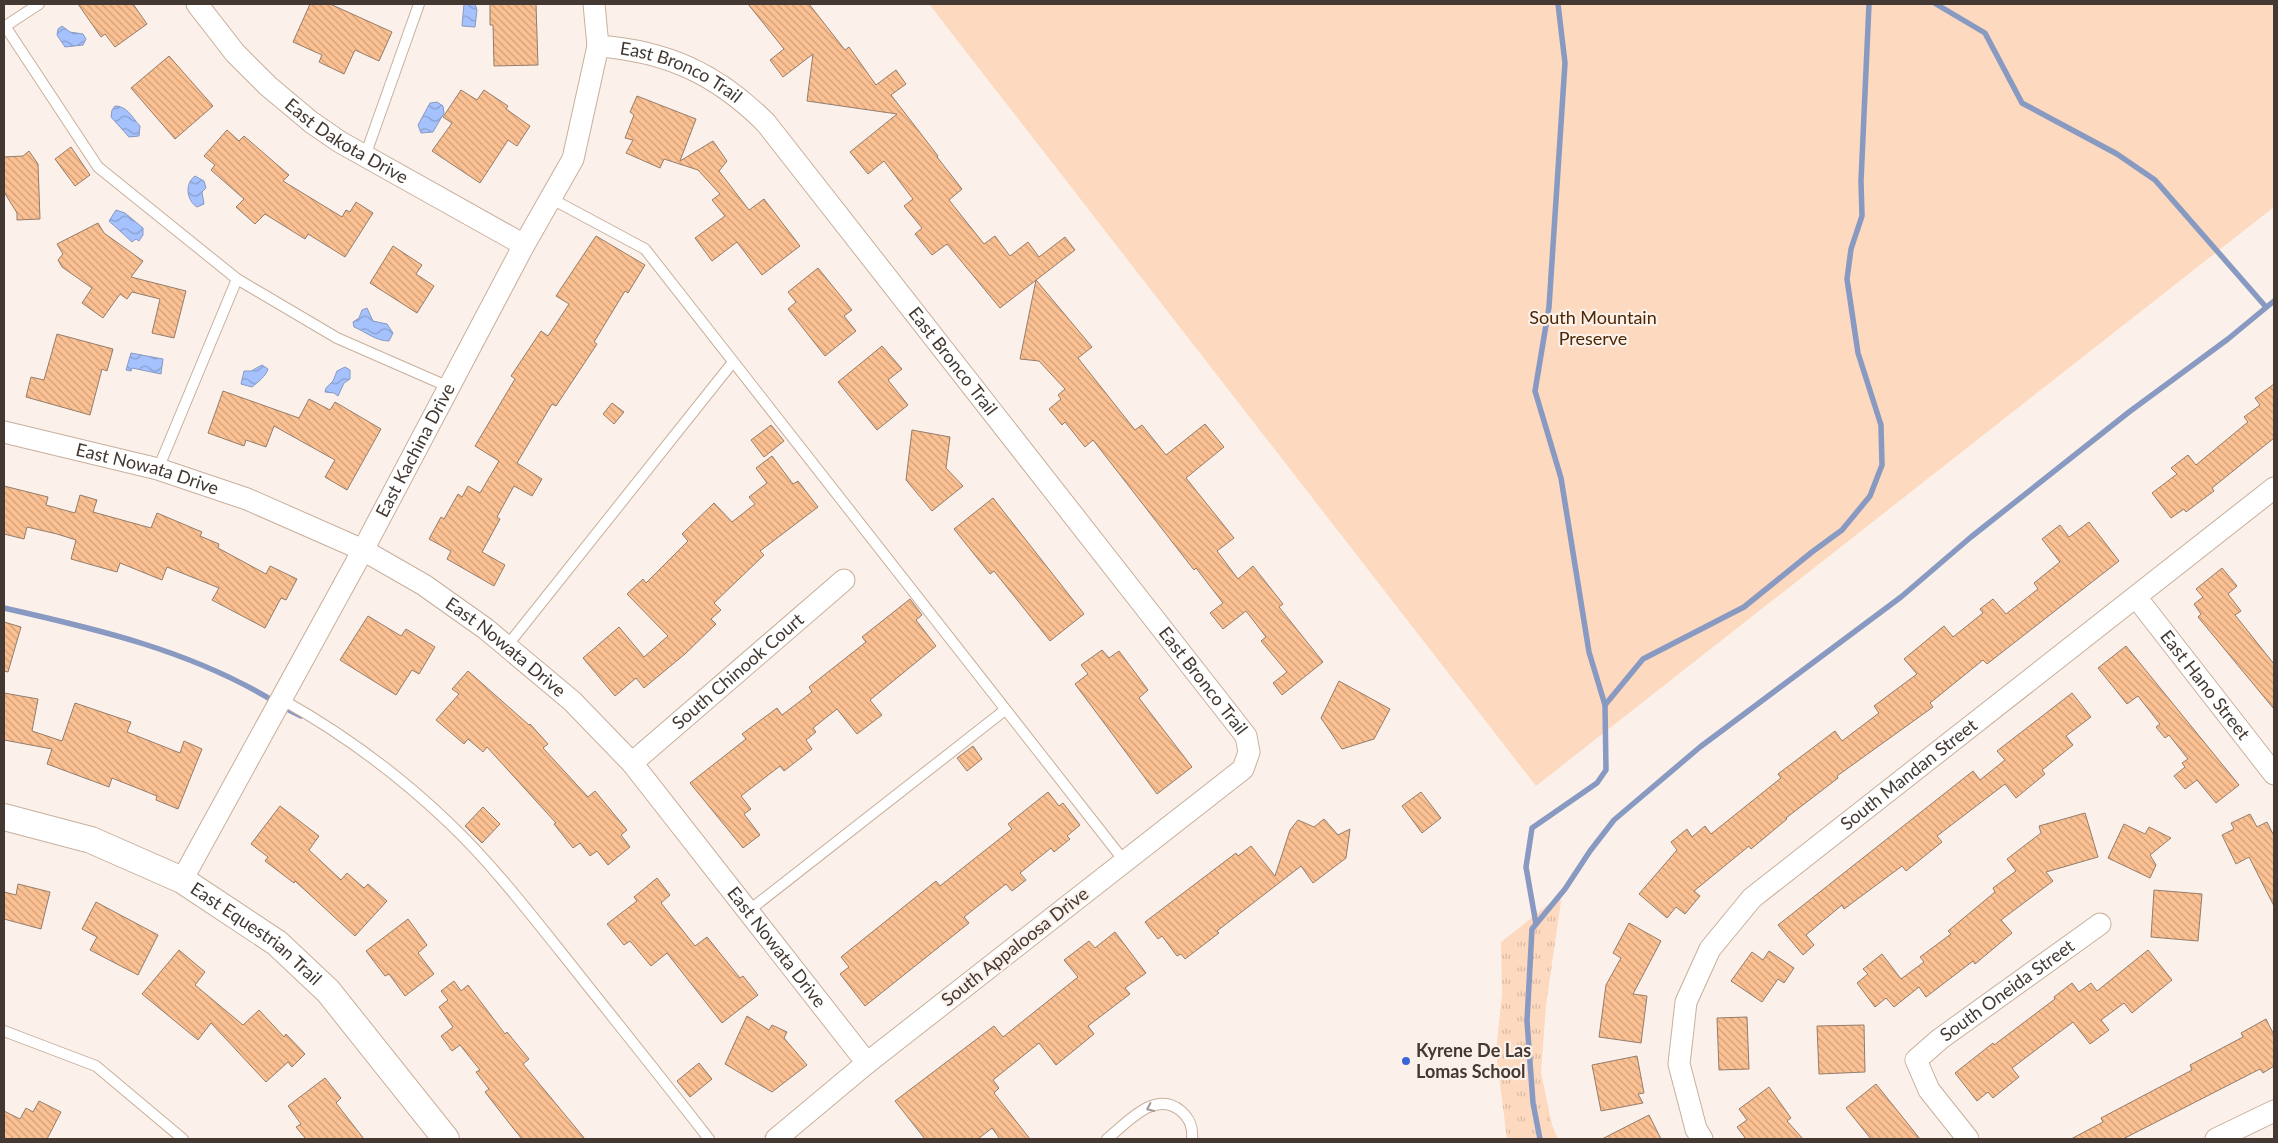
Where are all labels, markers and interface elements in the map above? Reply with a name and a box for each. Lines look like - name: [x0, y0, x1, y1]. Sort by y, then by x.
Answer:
- street label: East Bronco Trail: [619, 36, 747, 107]
- street label: East Dakota Drive: [281, 93, 412, 188]
- street label: East Bronco Trail: [904, 302, 1003, 419]
- park label: South Mountain Preserve: [1529, 306, 1657, 349]
- street label: East Kachina Drive: [370, 379, 459, 521]
- street label: East Nowata Drive: [74, 438, 222, 499]
- street label: East Nowata Drive: [442, 592, 571, 701]
- street label: South Chinook Court: [667, 608, 808, 734]
- street label: East Bronco Trail: [1155, 622, 1253, 739]
- street label: East Hano Street: [2156, 626, 2256, 744]
- street label: South Mandan Street: [1836, 713, 1981, 834]
- street label: East Equestrian Trail: [187, 877, 327, 989]
- street label: East Nowata Drive: [723, 882, 831, 1012]
- street label: South Appaloosa Drive: [936, 882, 1092, 1010]
- street label: South Oneida Street: [1935, 934, 2079, 1046]
- place label: Kyrene De Las Lomas School: [1416, 1039, 1531, 1082]
- marker: Kyrene De Las Lomas School: [1400, 1055, 1412, 1067]
- one-way arrow: [1146, 1101, 1155, 1112]

